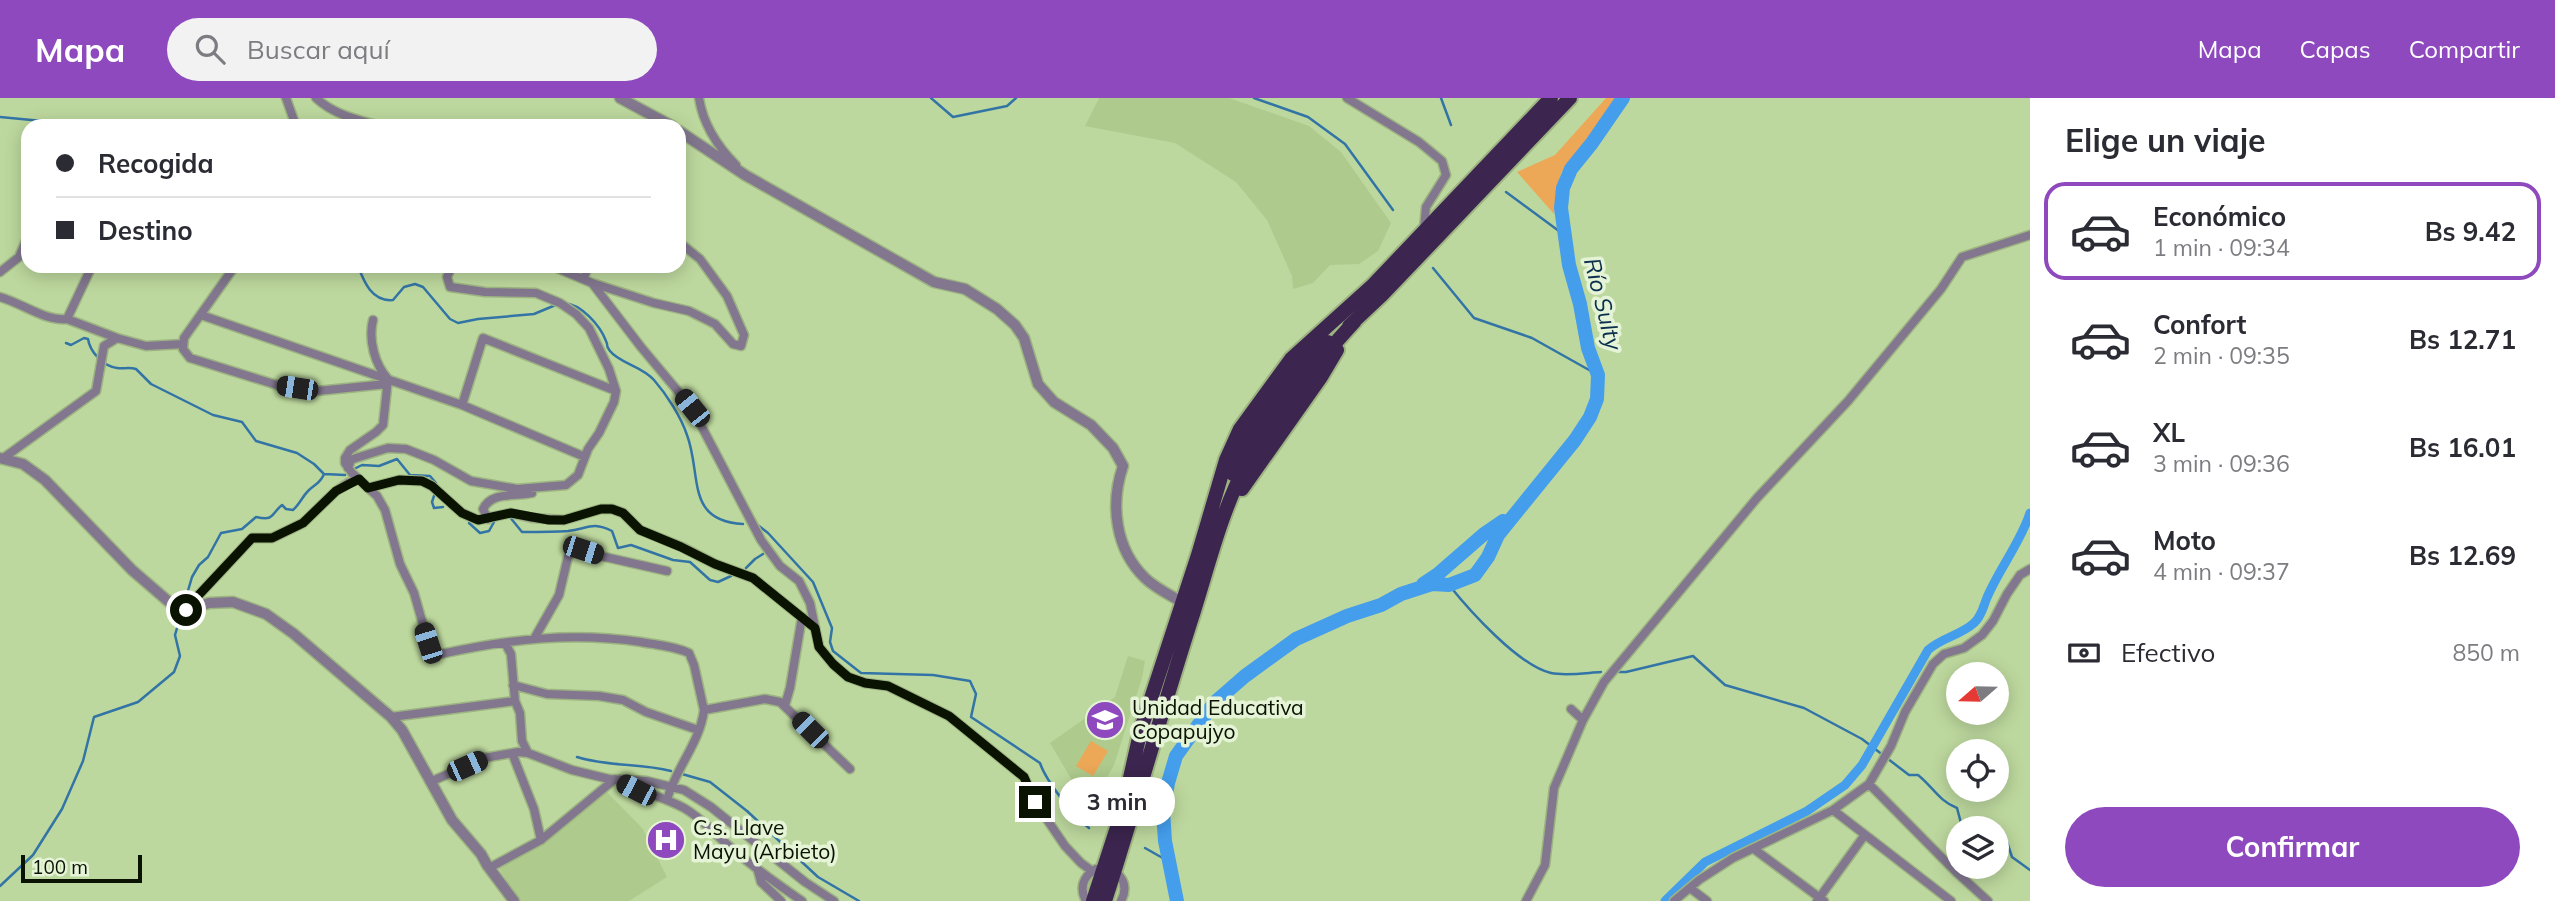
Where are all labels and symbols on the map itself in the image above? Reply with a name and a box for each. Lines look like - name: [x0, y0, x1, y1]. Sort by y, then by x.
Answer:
- water label: Río Sulty: [1578, 255, 1629, 354]
- car: [275, 374, 320, 402]
- car: [671, 385, 714, 431]
- car: [560, 534, 607, 566]
- route start: [170, 594, 202, 626]
- car: [412, 620, 445, 666]
- north arrow: [1946, 662, 2009, 724]
- place label: Unidad Educativa Copapujyo: [1132, 694, 1304, 744]
- school or university icon: Unidad Educativa Copapujyo: [1084, 699, 1126, 741]
- car: [788, 708, 833, 752]
- car: [444, 748, 491, 784]
- car: [613, 771, 660, 809]
- callout: 3 min: [1060, 778, 1175, 826]
- route end: [1019, 786, 1051, 818]
- place label: C.s. Llave Mayu (Arbieto): [693, 814, 837, 864]
- hospital icon: C.s. Llave Mayu (Arbieto): [645, 819, 687, 861]
- scale bar: [21, 852, 142, 884]

